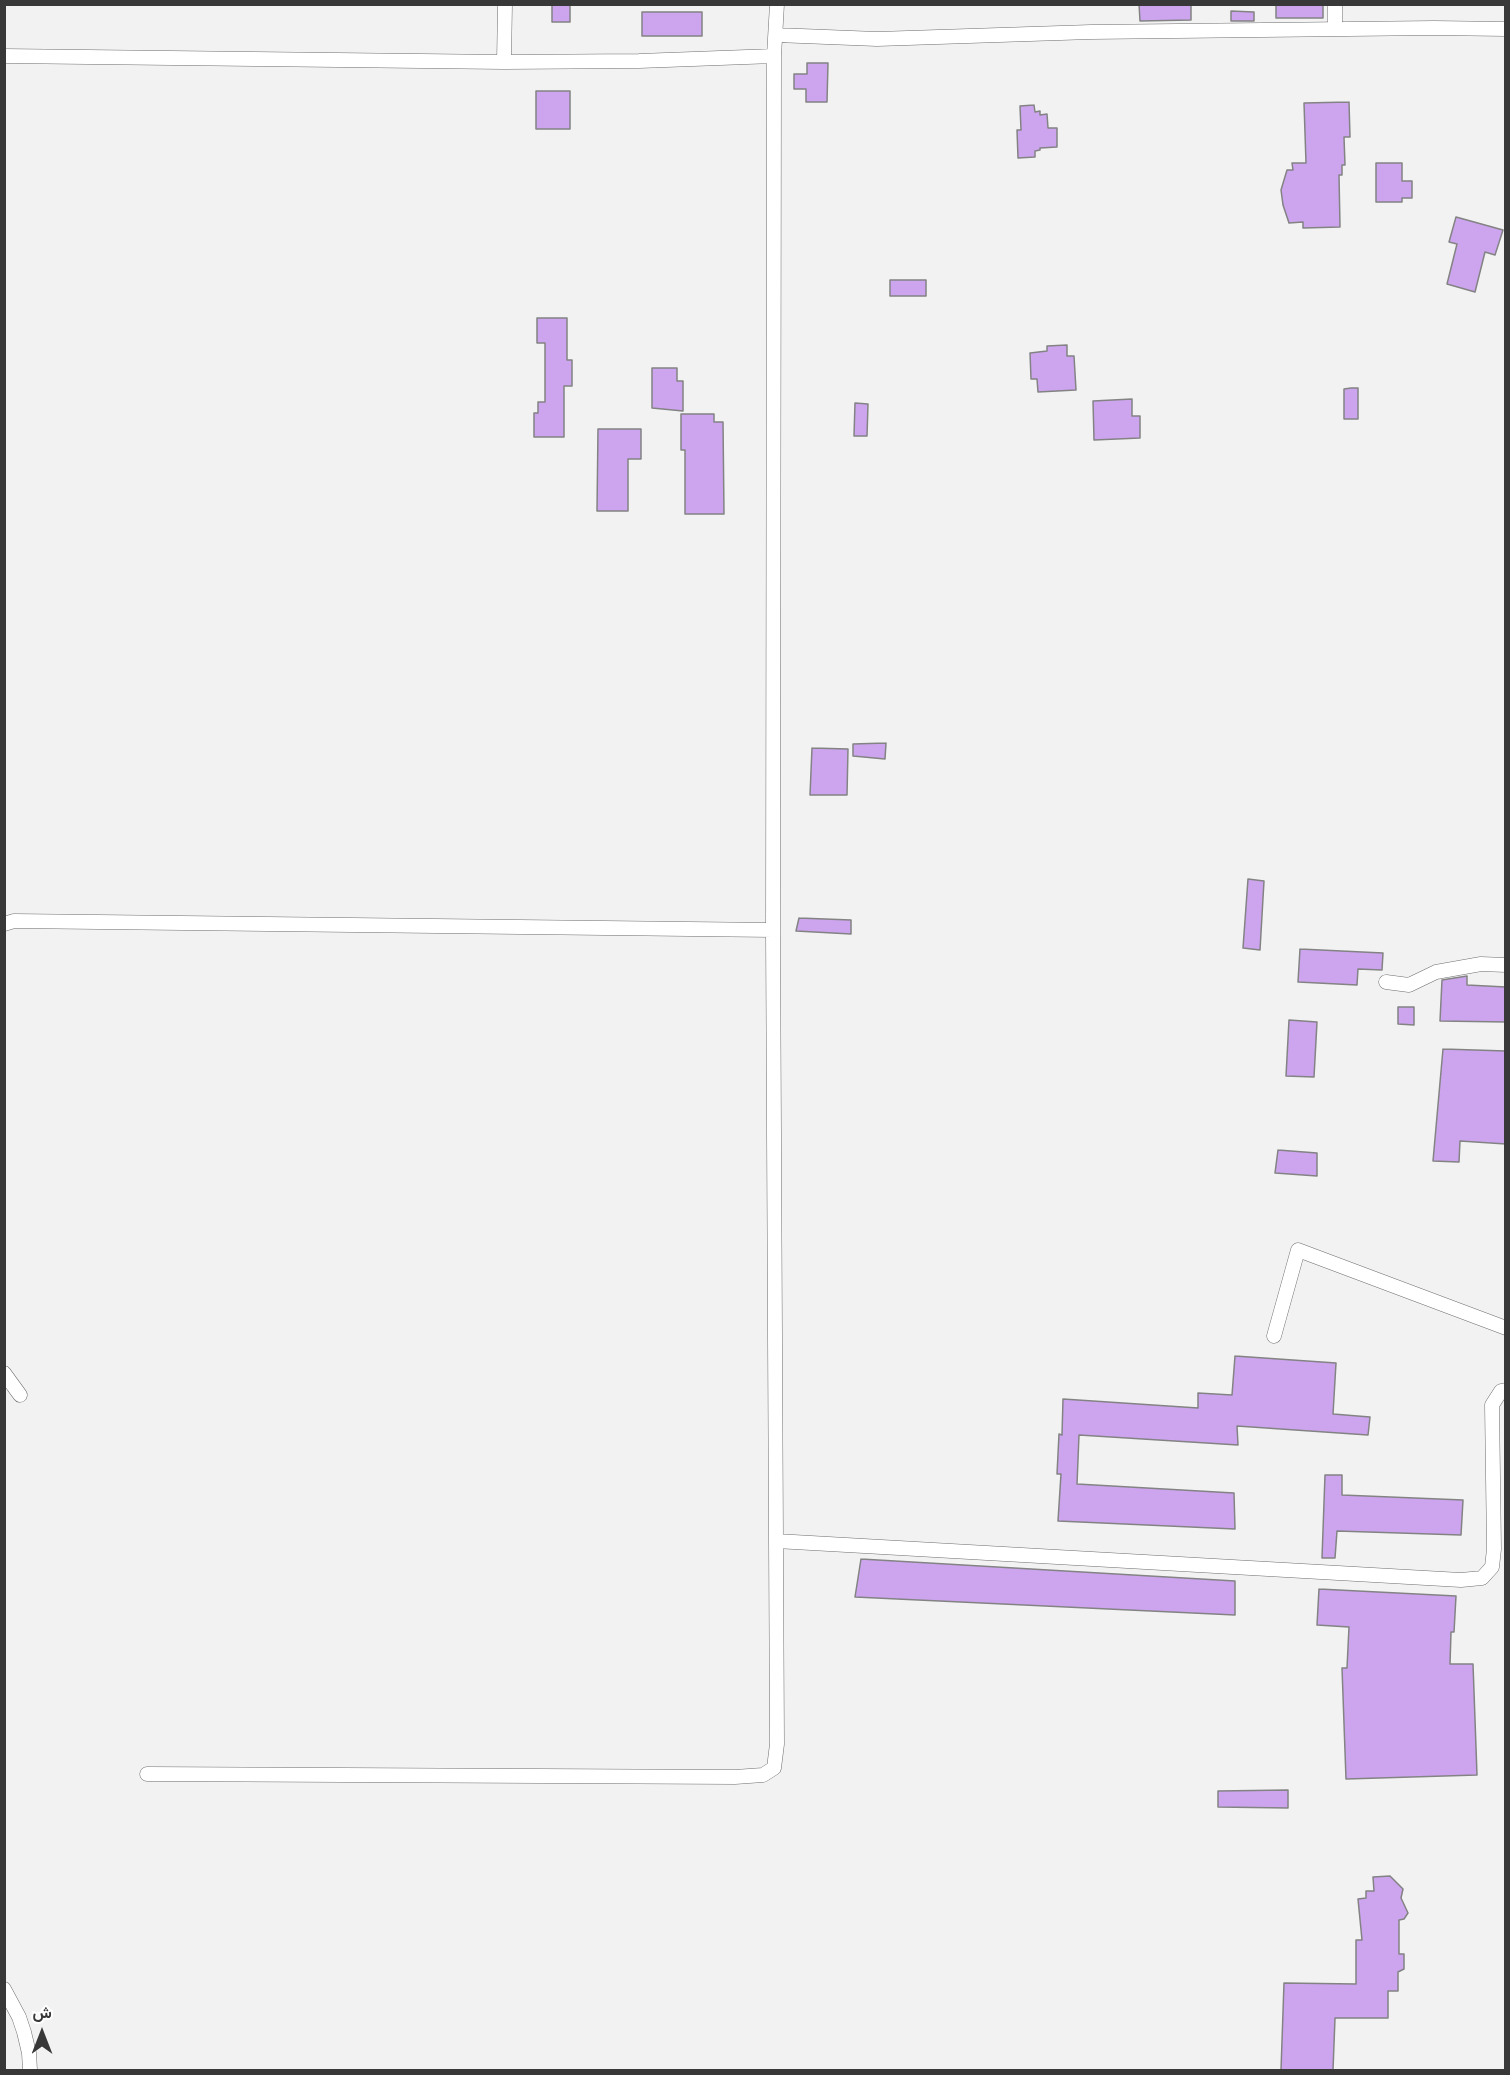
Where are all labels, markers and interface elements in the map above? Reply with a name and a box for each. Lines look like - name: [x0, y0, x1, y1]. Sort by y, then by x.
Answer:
- text: ش: [32, 2002, 52, 2027]
- north arrow: [12, 2003, 72, 2063]

